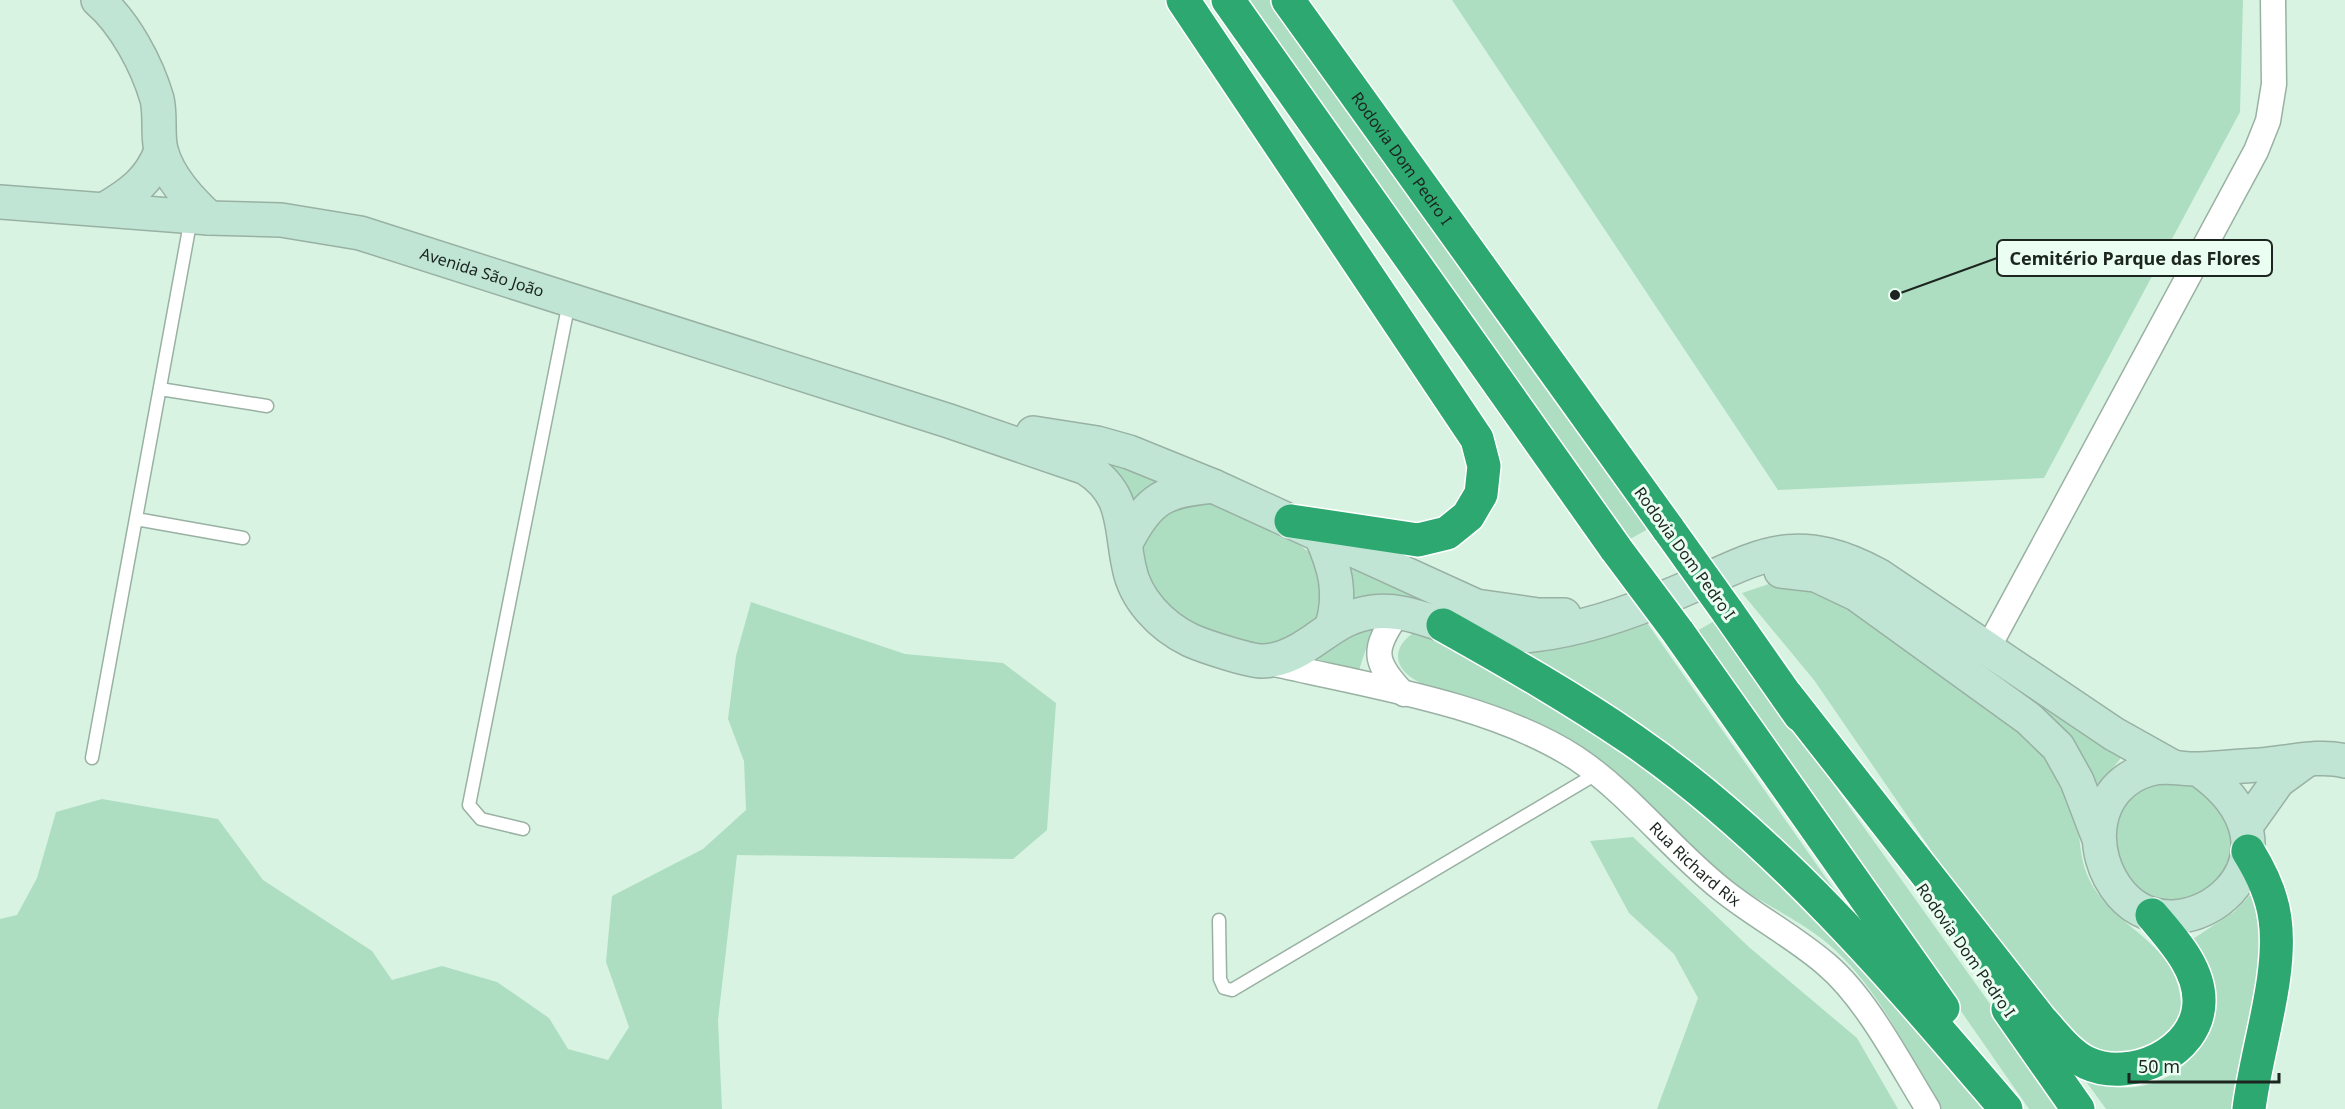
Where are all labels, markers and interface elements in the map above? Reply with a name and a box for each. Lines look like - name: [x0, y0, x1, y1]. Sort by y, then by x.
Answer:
- street label: Rodovia Dom Pedro I: [1346, 87, 1457, 229]
- callout: Cemitério Parque das Flores: [1997, 240, 2272, 276]
- street label: Avenida São João: [418, 242, 547, 302]
- text: Cemitério Parque das Flores: [2009, 246, 2261, 270]
- street label: Rodovia Dom Pedro I: [1629, 482, 1741, 624]
- street label: Rua Richard Rix: [1645, 817, 1746, 912]
- street label: Rodovia Dom Pedro I: [1911, 879, 2021, 1021]
- scale bar: [2129, 1046, 2279, 1084]
- text: 50 m: [2138, 1054, 2180, 1078]

